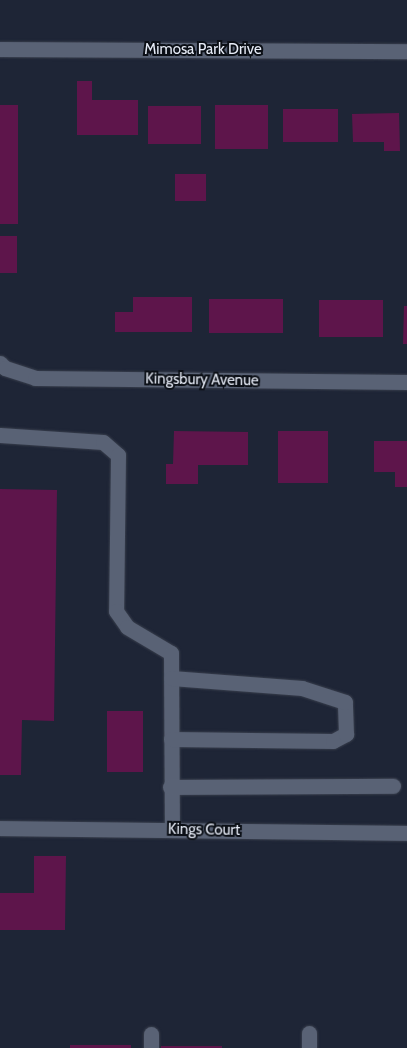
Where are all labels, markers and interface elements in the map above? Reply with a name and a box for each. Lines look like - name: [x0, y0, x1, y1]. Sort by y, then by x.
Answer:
- street label: Mimosa Park Drive: [144, 41, 262, 59]
- street label: Kingsbury Avenue: [145, 370, 259, 390]
- street label: Kings Court: [168, 820, 240, 840]

